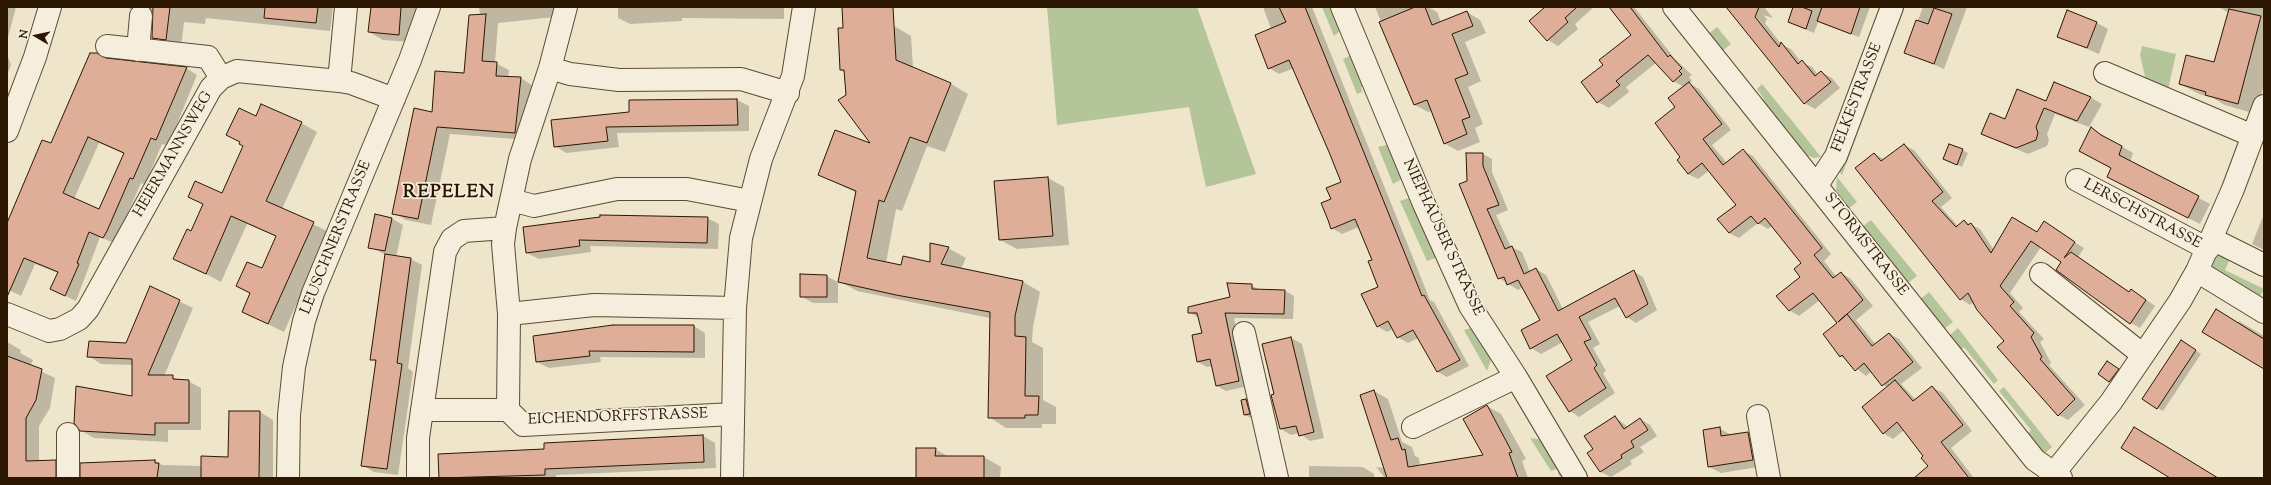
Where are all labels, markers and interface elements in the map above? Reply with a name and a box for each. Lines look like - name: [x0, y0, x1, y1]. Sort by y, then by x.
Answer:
- north arrow: [16, 16, 56, 56]
- text: N: [16, 29, 33, 40]
- street label: FELKESTRASSE: [1829, 41, 1887, 155]
- street label: HEIERMANNSWEG: [131, 89, 217, 221]
- street label: NIEPHAUSER STRASSE: [1398, 157, 1486, 319]
- street label: LEUSCHNERSTRASSE: [298, 159, 376, 317]
- street label: LERSCHSTRASSE: [2080, 176, 2204, 254]
- district label: REPELEN: [403, 183, 495, 205]
- street label: STORMSTRASSE: [1819, 190, 1911, 300]
- street label: EICHENDORFFSTRASSE: [528, 406, 708, 430]

